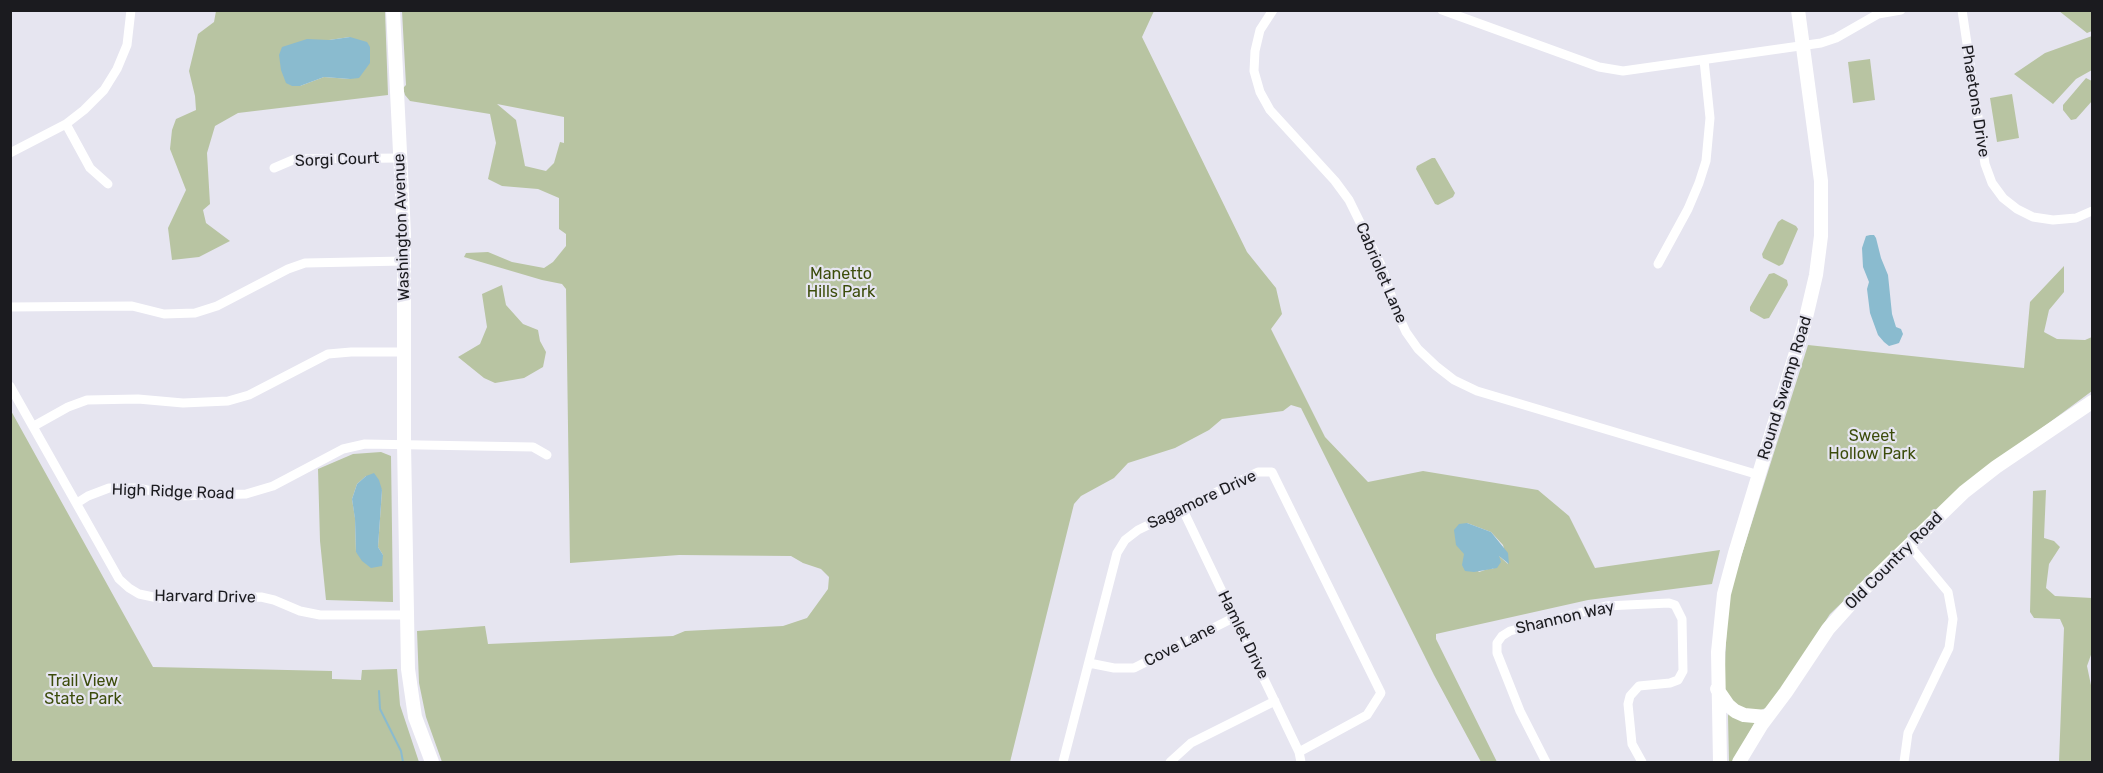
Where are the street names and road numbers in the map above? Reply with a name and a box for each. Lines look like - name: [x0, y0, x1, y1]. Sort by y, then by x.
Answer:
- street label: Phaetons Drive: [1957, 43, 1993, 159]
- street label: Sorgi Court: [295, 149, 379, 171]
- street label: Washington Avenue: [390, 153, 414, 301]
- street label: Cabriolet Lane: [1351, 220, 1411, 326]
- street label: Round Swamp Road: [1754, 314, 1816, 462]
- street label: Sagamore Drive: [1145, 466, 1259, 534]
- street label: High Ridge Road: [111, 480, 235, 504]
- street label: Old Country Road: [1841, 508, 1947, 614]
- street label: Harvard Drive: [154, 587, 256, 607]
- street label: Hamlet Drive: [1213, 588, 1273, 682]
- street label: Shannon Way: [1514, 597, 1616, 639]
- street label: Cove Lane: [1141, 619, 1219, 671]

